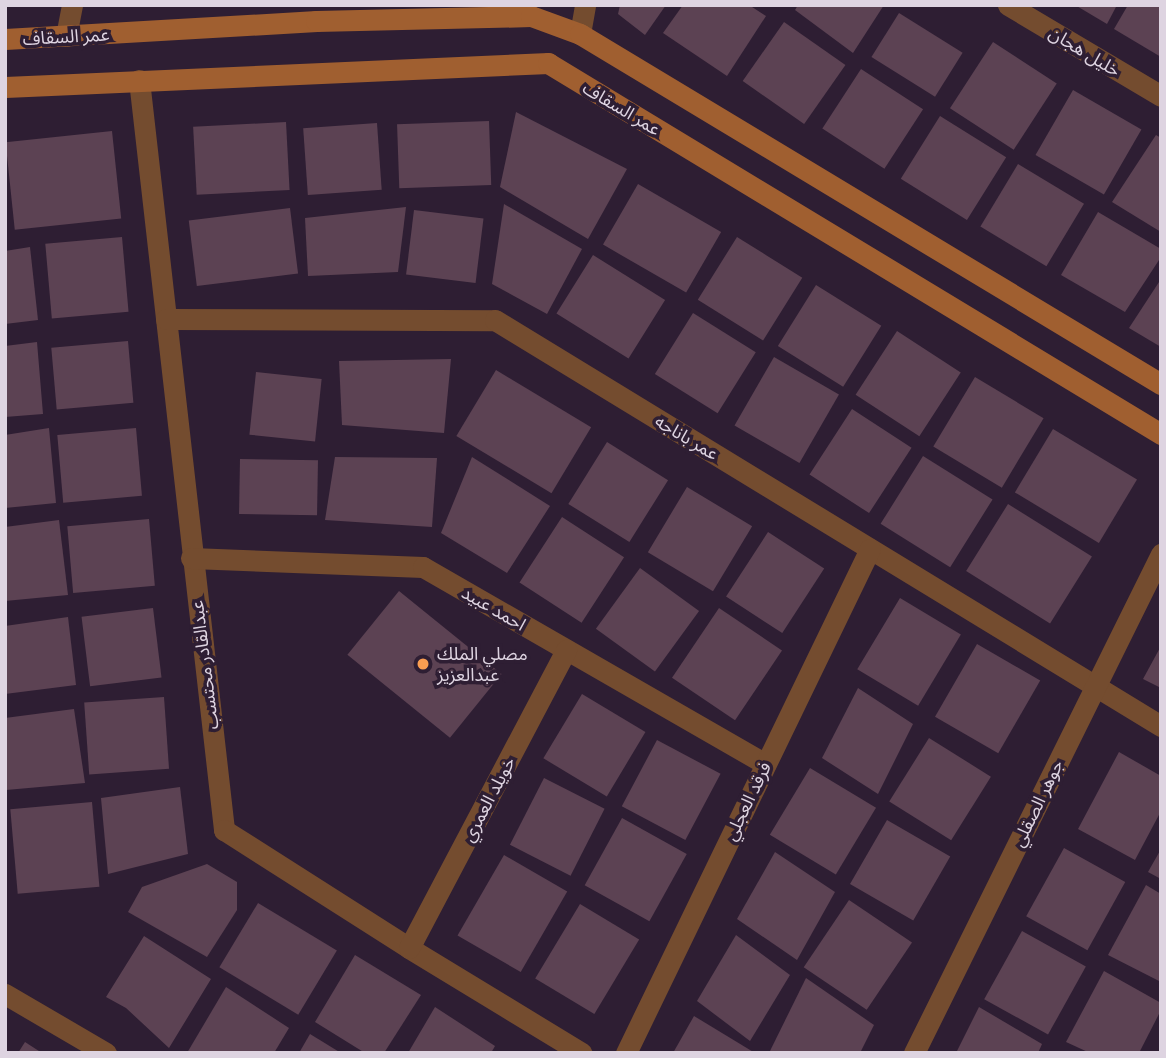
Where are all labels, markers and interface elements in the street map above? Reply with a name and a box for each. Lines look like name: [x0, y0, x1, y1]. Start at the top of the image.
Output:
street label: خليل هجان: [1045, 21, 1125, 81]
street label: عمر السقاف: [22, 23, 110, 49]
street label: عمر السقاف: [579, 76, 665, 140]
street label: عمر باناجه: [651, 410, 723, 464]
street label: احمد عبيد: [458, 581, 530, 635]
street label: عبدالقادر محتسب: [185, 599, 223, 731]
place label: مصلي الملك عبدالعزيز: [437, 643, 528, 686]
marker: مصلي الملك عبدالعزيز: [415, 656, 431, 672]
street label: خويلد العمري: [457, 753, 519, 845]
street label: جوهر الصقلي: [1007, 756, 1067, 850]
street label: فرقد العجلي: [719, 758, 775, 844]

